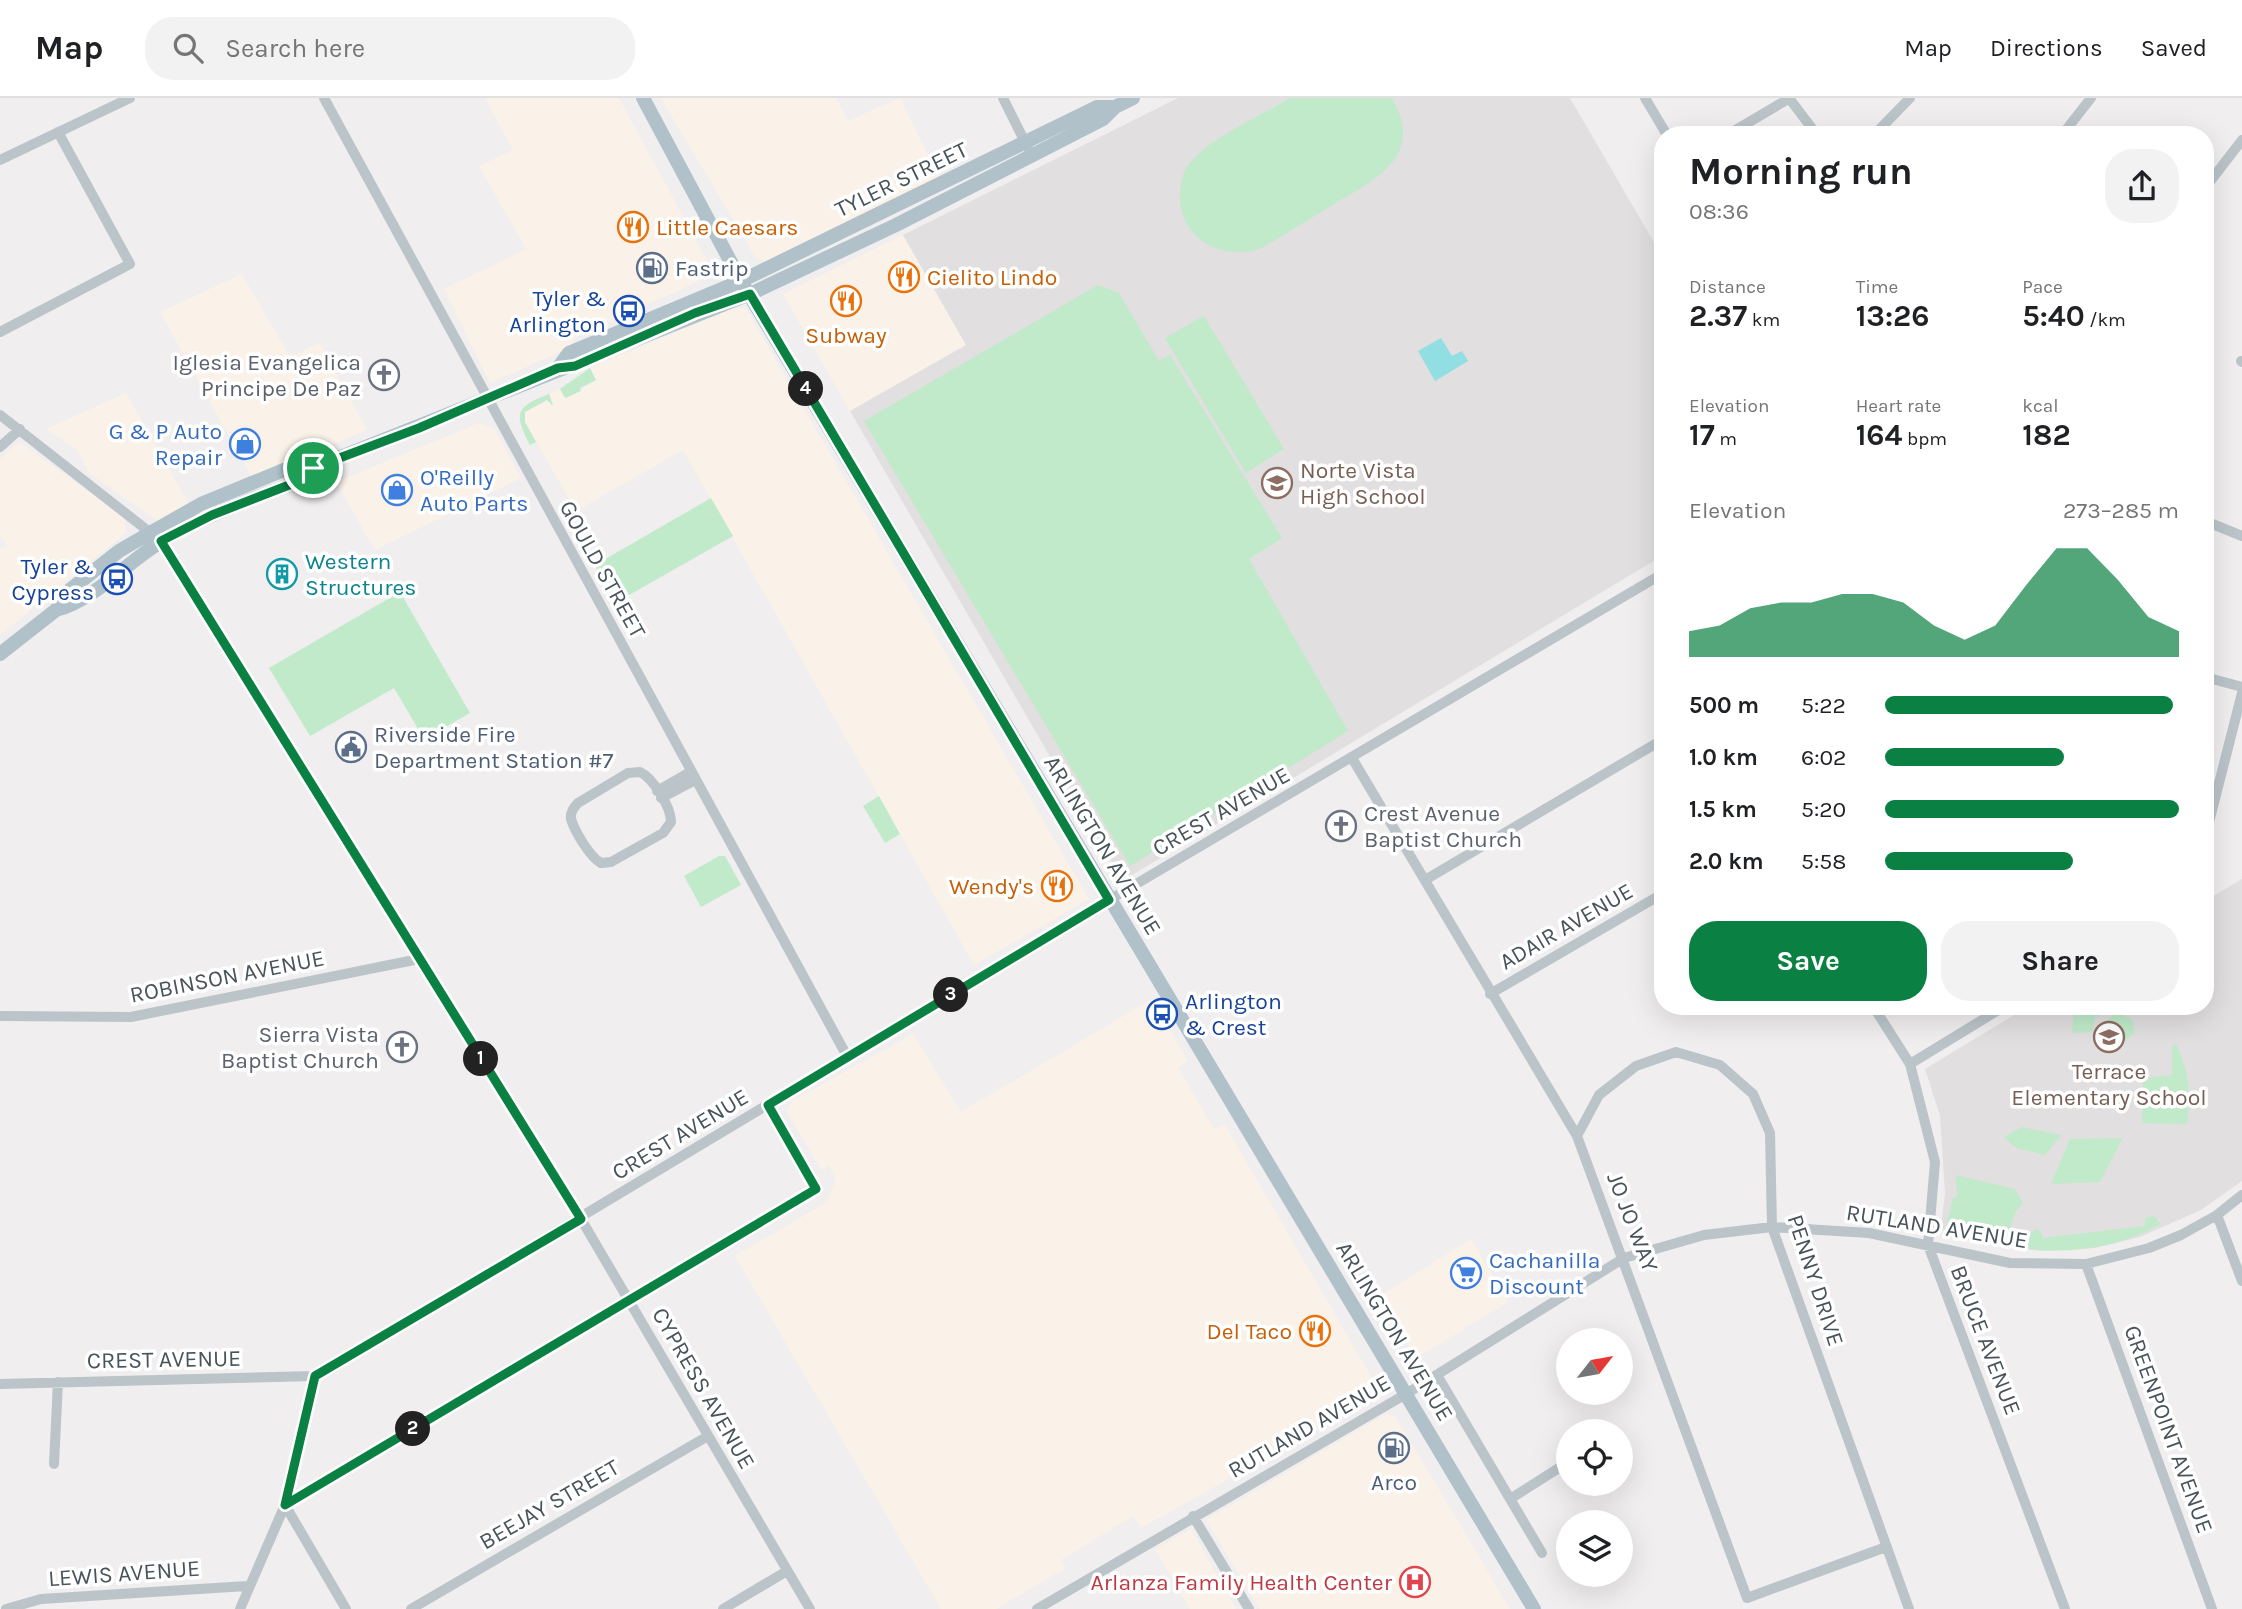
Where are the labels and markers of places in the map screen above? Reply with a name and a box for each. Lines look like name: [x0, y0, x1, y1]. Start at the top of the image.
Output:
restaurant icon: Little Caesars: [616, 210, 650, 244]
place label: Little Caesars: [656, 214, 798, 241]
fuel station icon: Fastrip: [635, 251, 669, 285]
place label: Fastrip: [675, 255, 749, 282]
restaurant icon: Cielito Lindo: [887, 260, 921, 294]
place label: Cielito Lindo: [927, 264, 1057, 291]
restaurant icon: Subway: [829, 284, 863, 318]
place label: Tyler & Arlington: [509, 285, 606, 338]
bus stop icon: Tyler & Arlington: [612, 294, 646, 328]
place label: Subway: [805, 322, 887, 349]
place label: Iglesia Evangelica Principe De Paz: [173, 349, 361, 402]
church icon: Iglesia Evangelica Principe De Paz: [367, 358, 401, 392]
pin: 4: [788, 372, 824, 406]
place label: G & P Auto Repair: [109, 418, 223, 471]
shop icon: G & P Auto Repair: [228, 427, 262, 461]
pin: [283, 438, 343, 498]
place label: Norte Vista High School: [1300, 457, 1426, 510]
place label: O'Reilly Auto Parts: [420, 464, 528, 517]
school or university icon: Norte Vista High School: [1260, 466, 1294, 500]
shop icon: O'Reilly Auto Parts: [380, 473, 414, 507]
place label: Western Structures: [305, 548, 416, 601]
place label: Tyler & Cypress: [11, 553, 94, 606]
building icon: Western Structures: [265, 557, 299, 591]
bus stop icon: Tyler & Cypress: [100, 562, 134, 596]
place label: Riverside Fire Department Station #7: [374, 721, 613, 774]
public building icon: Riverside Fire Department Station #7: [334, 730, 368, 764]
place label: Crest Avenue Baptist Church: [1364, 800, 1522, 853]
church icon: Crest Avenue Baptist Church: [1324, 809, 1358, 843]
restaurant icon: Wendy's: [1040, 869, 1074, 903]
place label: Wendy's: [949, 873, 1034, 900]
pin: 3: [934, 978, 968, 1012]
place label: Arlington & Crest: [1185, 988, 1282, 1041]
bus stop icon: Arlington & Crest: [1145, 997, 1179, 1031]
school or university icon: Terrace Elementary School: [2092, 1020, 2126, 1054]
place label: Sierra Vista Baptist Church: [221, 1021, 379, 1074]
church icon: Sierra Vista Baptist Church: [385, 1030, 419, 1064]
pin: 1: [463, 1042, 498, 1076]
place label: Terrace Elementary School: [2011, 1058, 2207, 1111]
place label: Cachanilla Discount: [1489, 1247, 1600, 1300]
supermarket icon: Cachanilla Discount: [1449, 1256, 1483, 1290]
restaurant icon: Del Taco: [1298, 1314, 1332, 1348]
place label: Del Taco: [1206, 1318, 1292, 1345]
pin: 2: [396, 1412, 430, 1446]
fuel station icon: Arco: [1377, 1431, 1411, 1465]
place label: Arco: [1371, 1469, 1417, 1496]
hospital icon: Arlanza Family Health Center: [1398, 1565, 1432, 1599]
place label: Arlanza Family Health Center: [1090, 1569, 1393, 1596]

